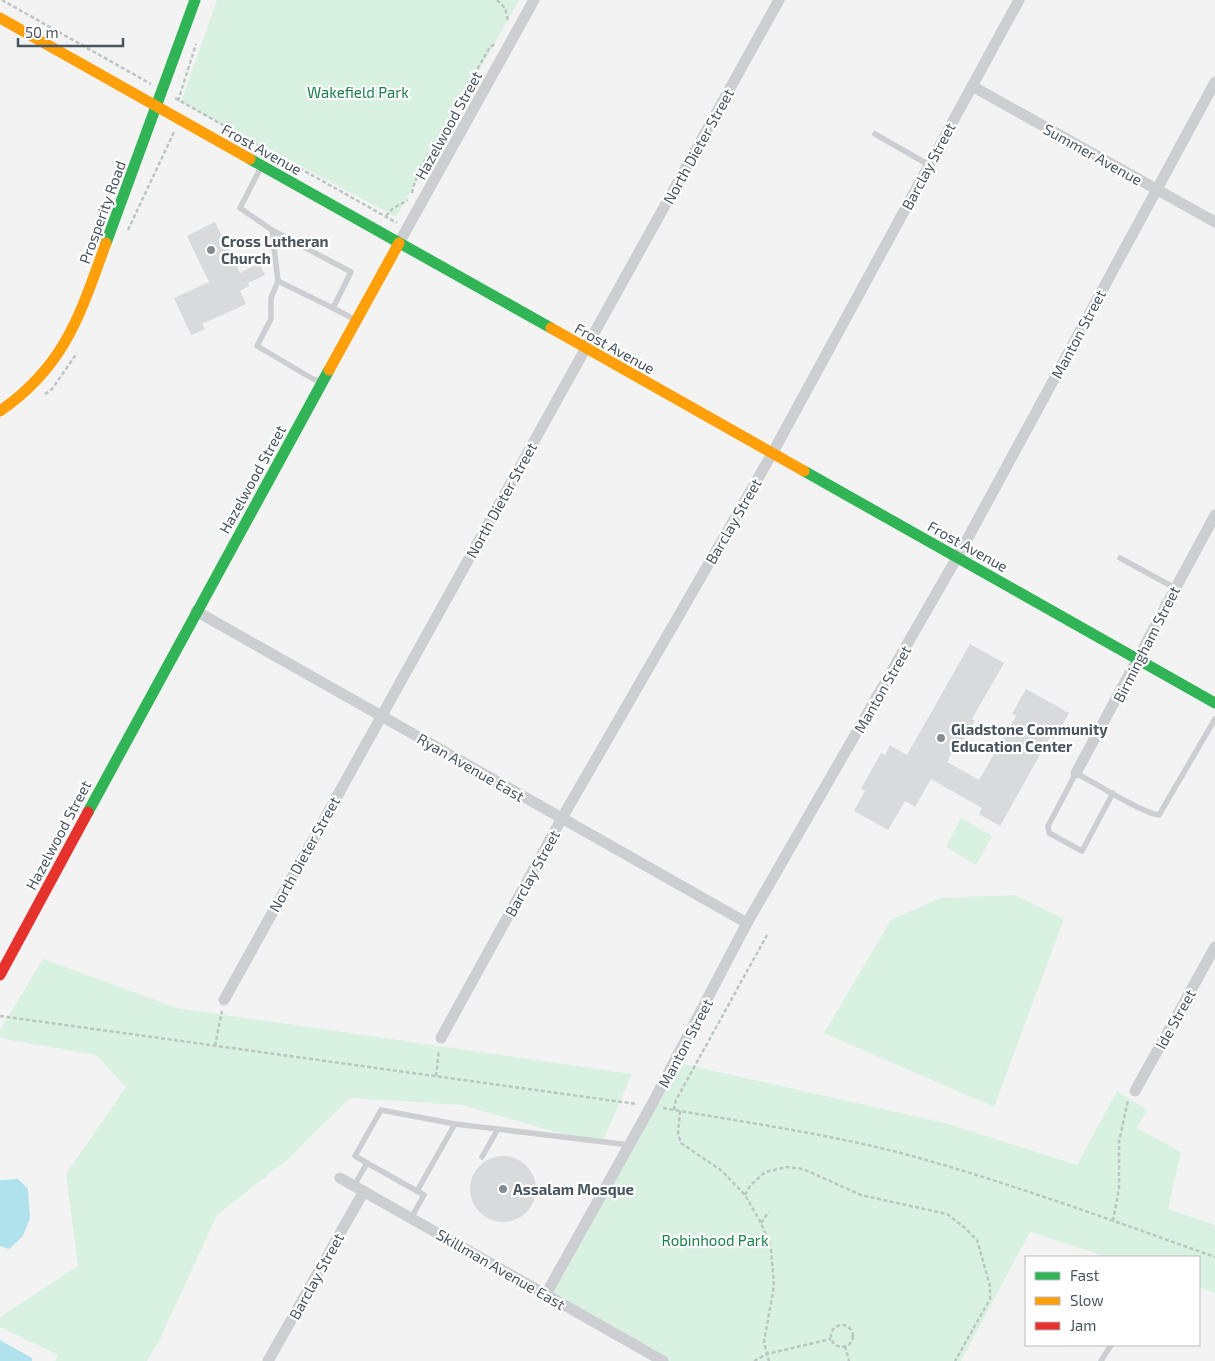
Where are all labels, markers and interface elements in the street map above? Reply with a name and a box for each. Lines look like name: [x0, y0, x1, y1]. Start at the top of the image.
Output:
scale bar: [18, 15, 122, 47]
text: 50 m: [25, 23, 59, 41]
street label: Hazelwood Street: [411, 67, 485, 182]
park label: Wakefield Park: [307, 83, 409, 101]
street label: North Dieter Street: [659, 85, 737, 207]
street label: Barclay Street: [898, 119, 959, 213]
street label: Summer Avenue: [1040, 119, 1146, 189]
street label: Frost Avenue: [219, 120, 305, 178]
street label: Prosperity Road: [75, 158, 129, 266]
place label: Cross Lutheran Church: [221, 232, 329, 267]
marker: Cross Lutheran Church: [205, 244, 217, 256]
street label: Manton Street: [1047, 286, 1109, 382]
street label: Frost Avenue: [572, 319, 658, 377]
street label: Hazelwood Street: [215, 421, 289, 536]
street label: North Dieter Street: [462, 439, 540, 561]
street label: Barclay Street: [701, 475, 765, 567]
street label: Frost Avenue: [925, 517, 1011, 575]
street label: Birmingham Street: [1109, 583, 1183, 705]
street label: Manton Street: [850, 642, 914, 736]
place label: Gladstone Community Education Center: [951, 720, 1108, 755]
street label: Ryan Avenue East: [414, 729, 528, 805]
marker: Gladstone Community Education Center: [935, 732, 947, 744]
street label: Hazelwood Street: [22, 777, 95, 893]
street label: North Dieter Street: [265, 793, 343, 915]
street label: Barclay Street: [501, 826, 563, 919]
street label: Ide Street: [1151, 986, 1199, 1052]
street label: Manton Street: [654, 995, 716, 1091]
place label: Assalam Mosque: [513, 1180, 634, 1198]
marker: Assalam Mosque: [497, 1183, 509, 1195]
street label: Skillman Avenue East: [434, 1225, 569, 1313]
street label: Barclay Street: [285, 1229, 347, 1322]
park label: Robinhood Park: [661, 1231, 769, 1249]
legend: [1025, 1256, 1200, 1346]
text: Fast: [1070, 1266, 1100, 1284]
text: Slow: [1070, 1291, 1104, 1309]
text: Jam: [1070, 1316, 1096, 1334]

